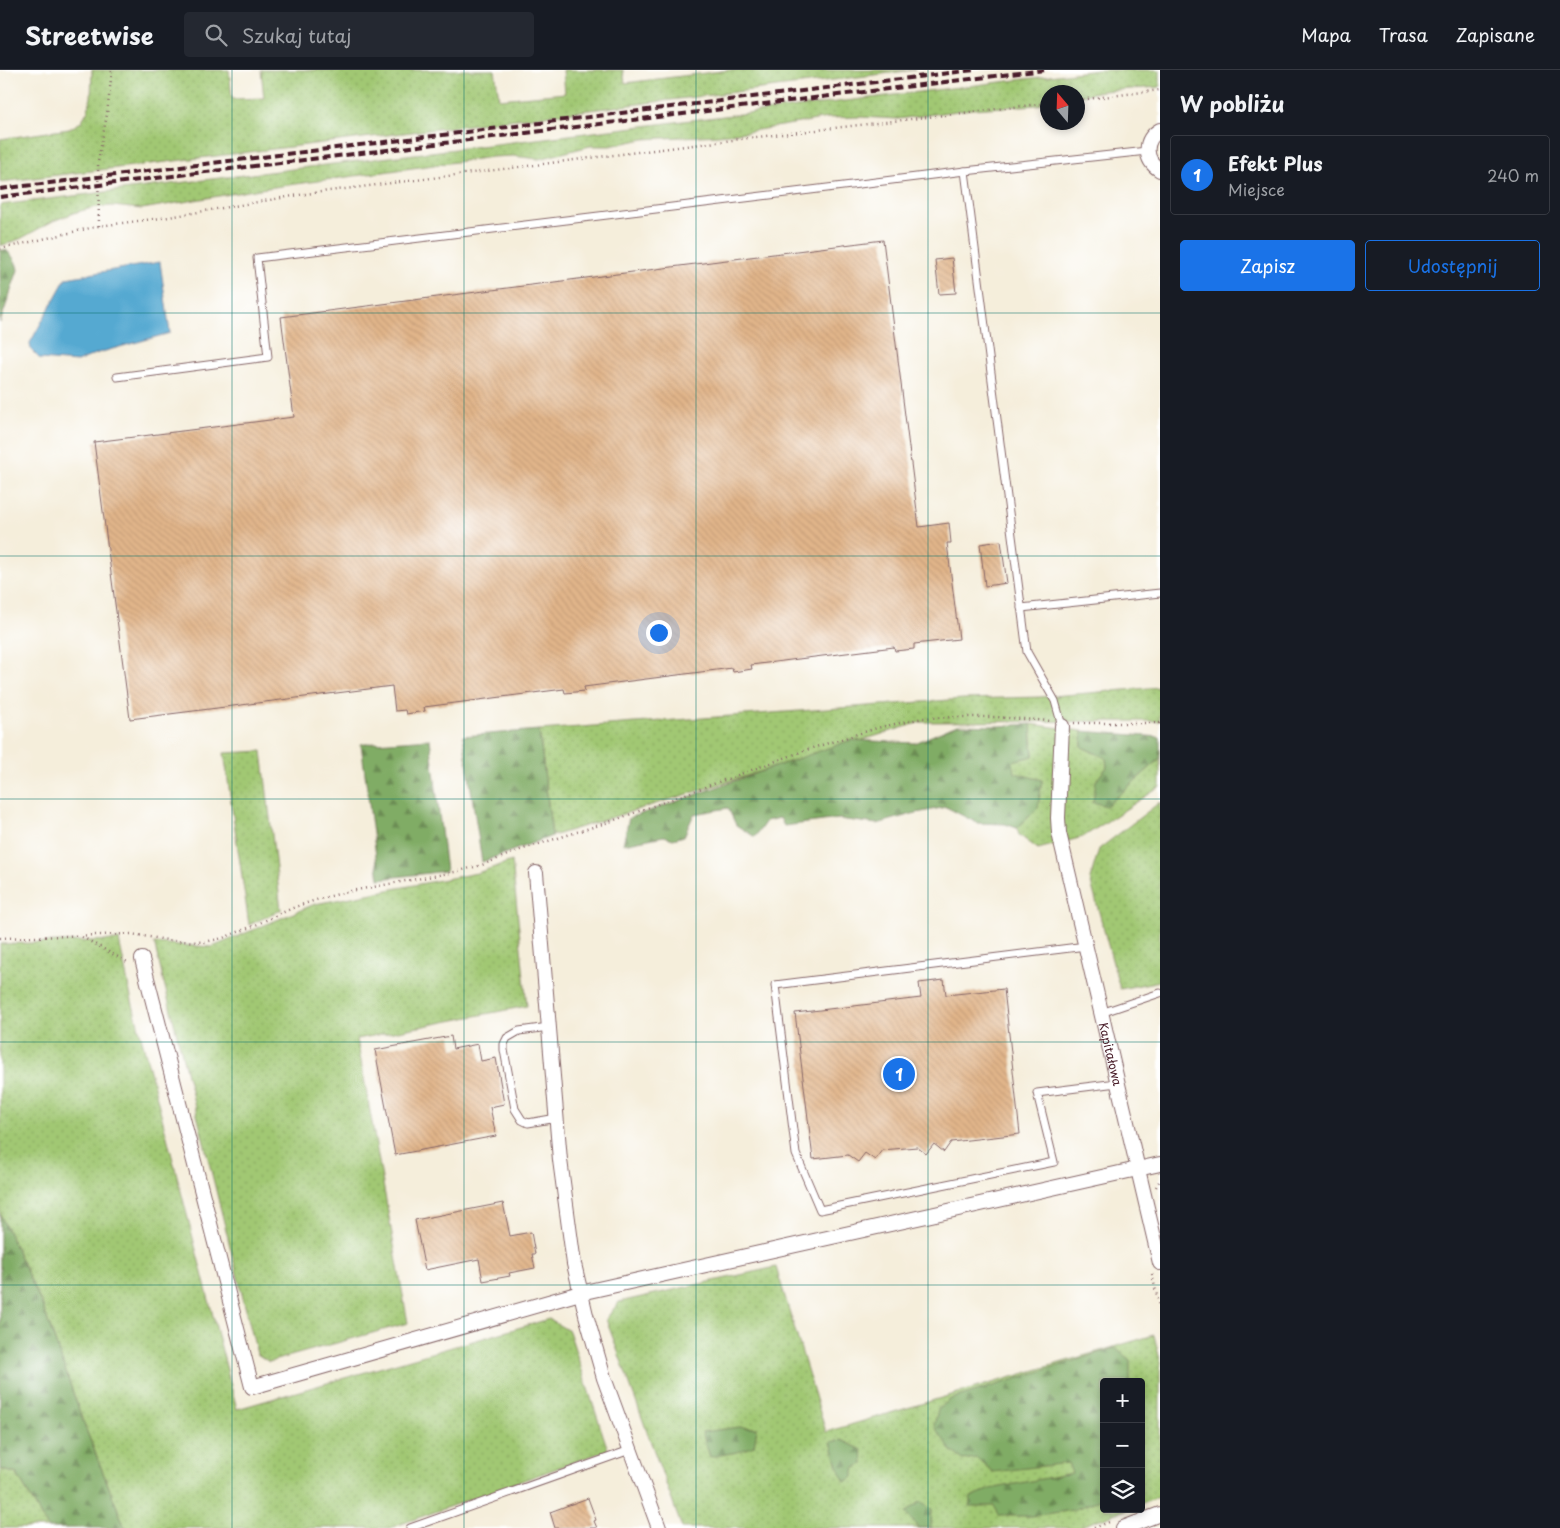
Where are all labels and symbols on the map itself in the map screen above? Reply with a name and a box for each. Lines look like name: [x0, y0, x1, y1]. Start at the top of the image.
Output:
north arrow: [1040, 85, 1085, 130]
your location: [646, 620, 672, 646]
street label: Kapitałowa: [1095, 1020, 1127, 1088]
pin: 1: [883, 1055, 915, 1093]

